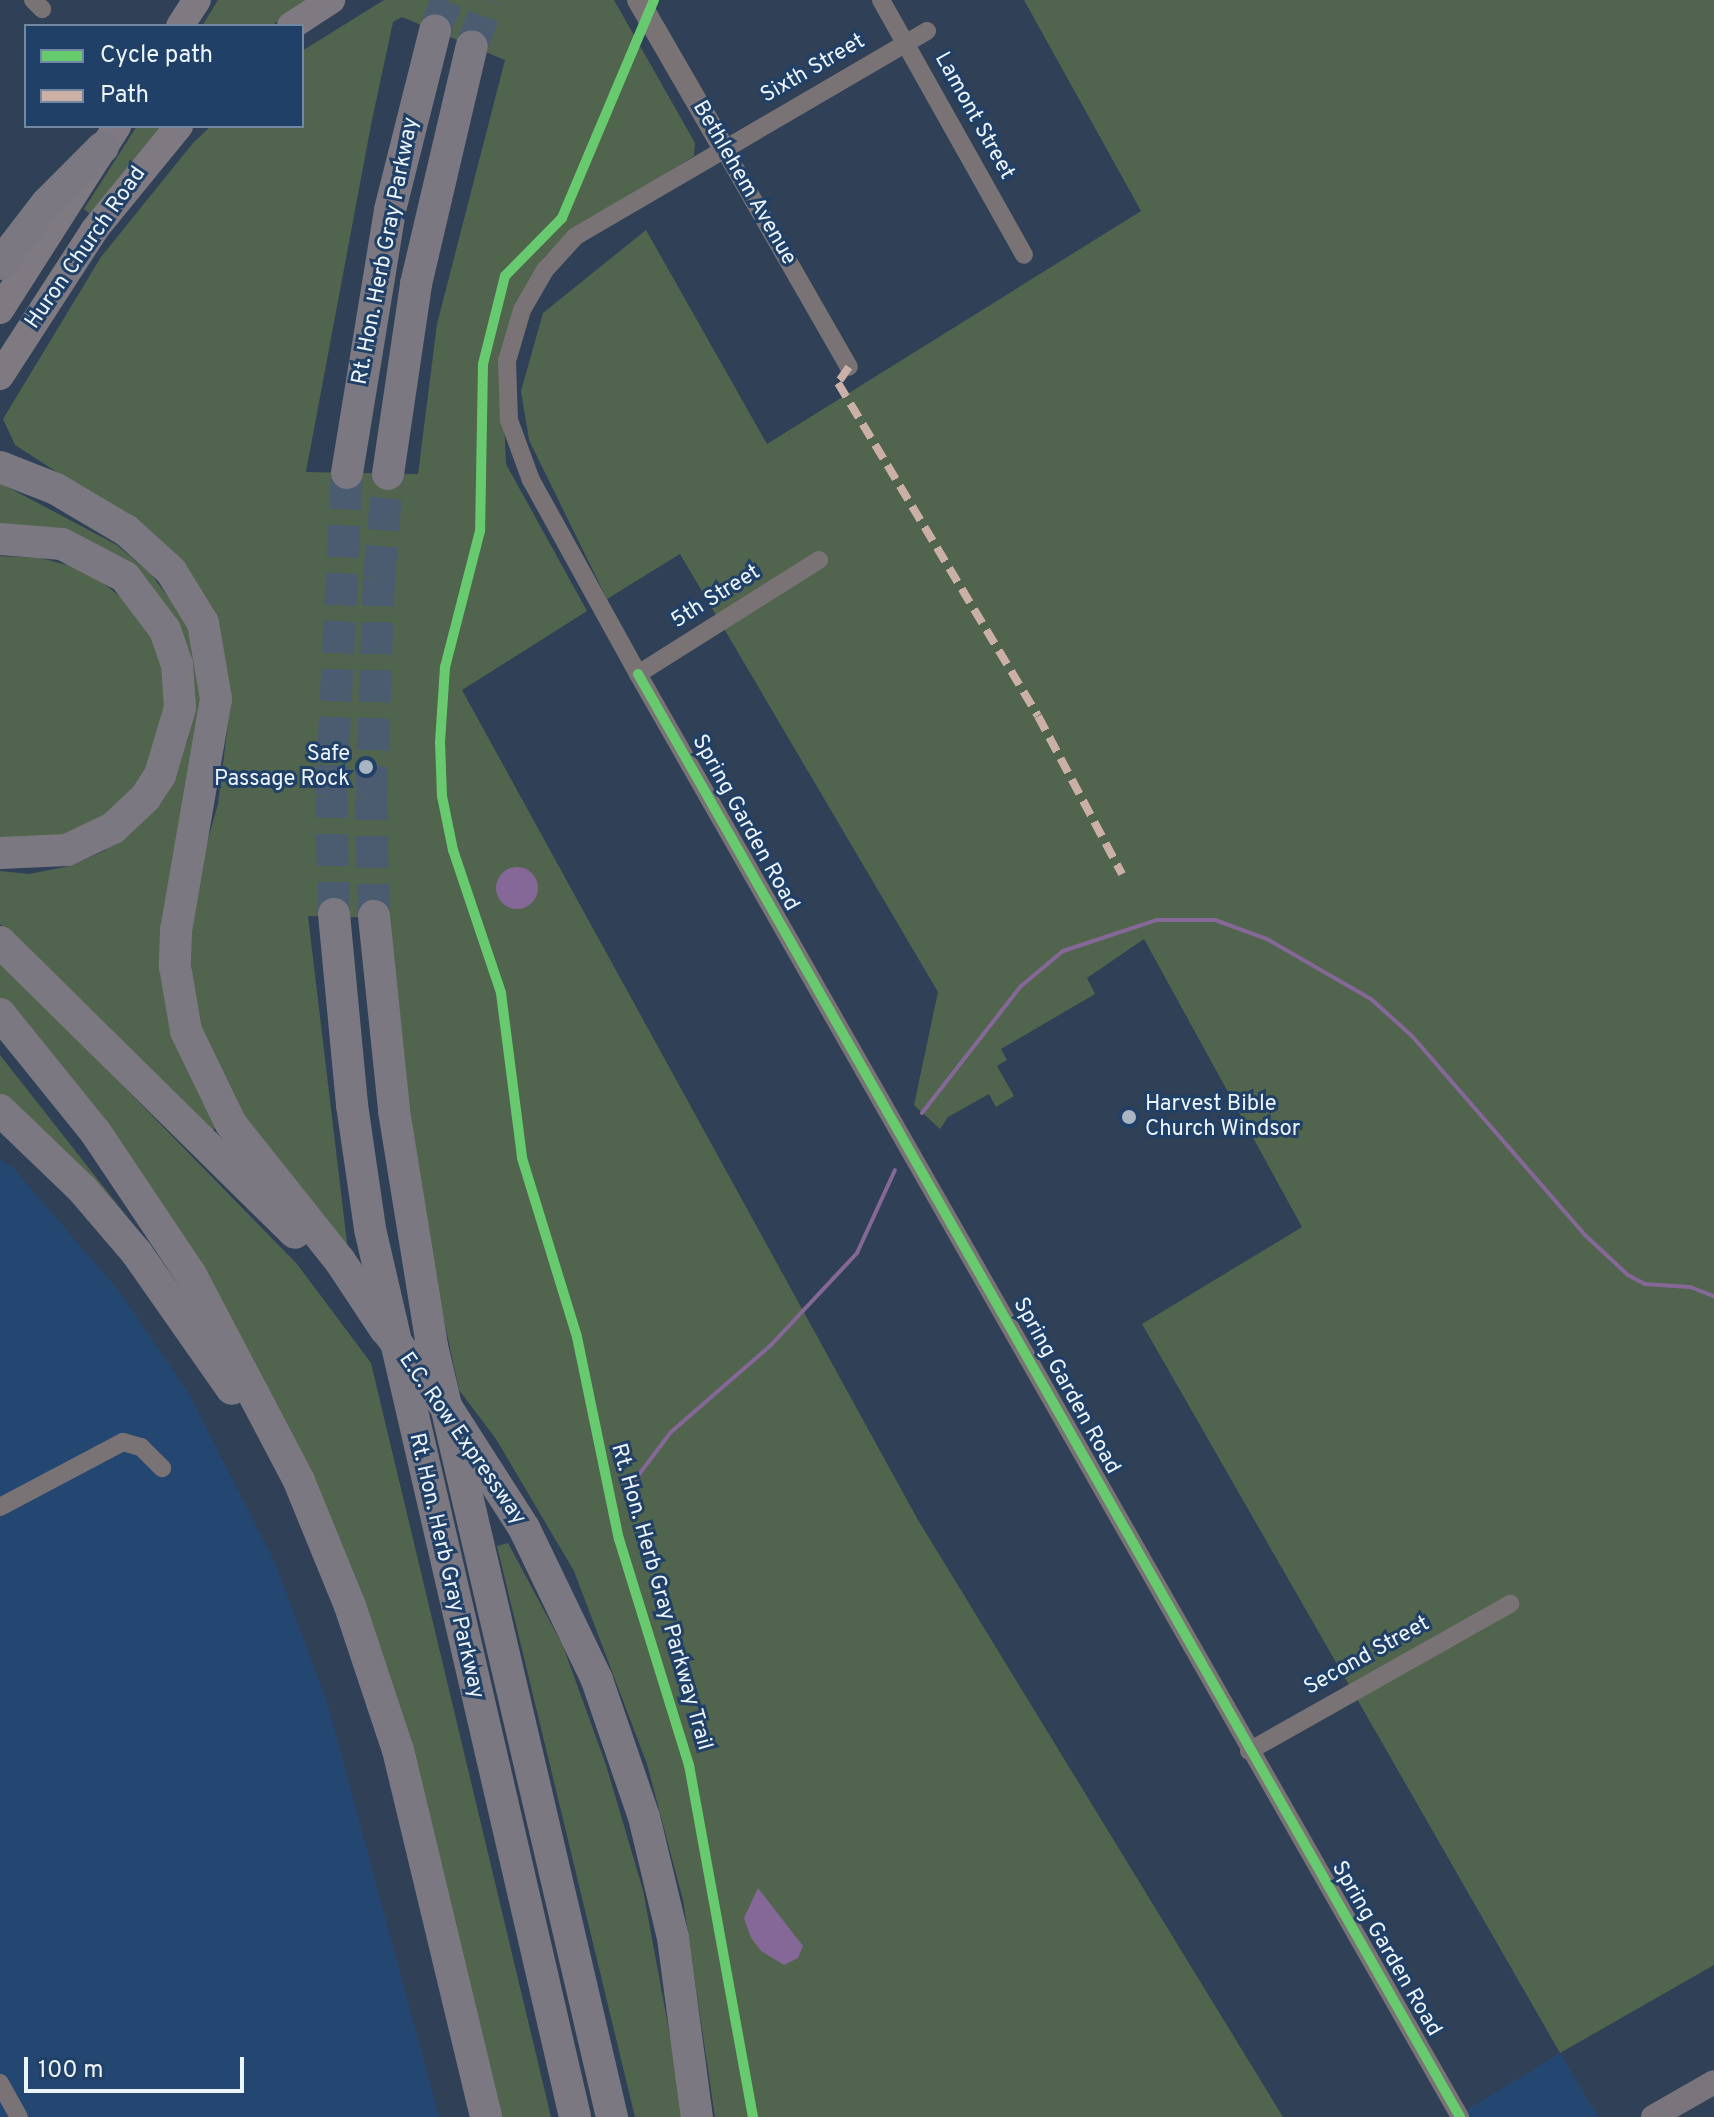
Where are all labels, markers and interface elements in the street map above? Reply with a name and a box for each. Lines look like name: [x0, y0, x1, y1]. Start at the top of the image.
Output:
legend: [24, 24, 304, 128]
street label: Sixth Street: [756, 29, 870, 109]
text: Cycle path: [100, 41, 213, 71]
street label: Lamont Street: [928, 48, 1020, 184]
text: Path: [100, 81, 149, 111]
street label: Bethlehem Avenue: [686, 96, 802, 270]
street label: Rt. Hon. Herb Gray Parkway: [347, 115, 425, 387]
street label: Huron Church Road: [20, 162, 152, 334]
street label: 5th Street: [667, 559, 765, 635]
street label: Spring Garden Road: [686, 730, 804, 916]
place label: Safe Passage Rock: [214, 741, 350, 792]
marker: Safe Passage Rock: [357, 758, 375, 776]
place label: Harvest Bible Church Windsor: [1145, 1091, 1301, 1142]
marker: Harvest Bible Church Windsor: [1120, 1108, 1138, 1126]
street label: Spring Garden Road: [1007, 1293, 1125, 1479]
street label: E.C. Row Expressway: [393, 1348, 531, 1530]
street label: Rt. Hon. Herb Gray Parkway: [403, 1431, 489, 1701]
street label: Rt. Hon. Herb Gray Parkway Trail: [604, 1440, 718, 1754]
street label: Second Street: [1300, 1611, 1434, 1701]
street label: Spring Garden Road: [1325, 1857, 1447, 2041]
scale bar: [28, 2041, 248, 2091]
text: 100 m: [38, 2056, 104, 2086]

